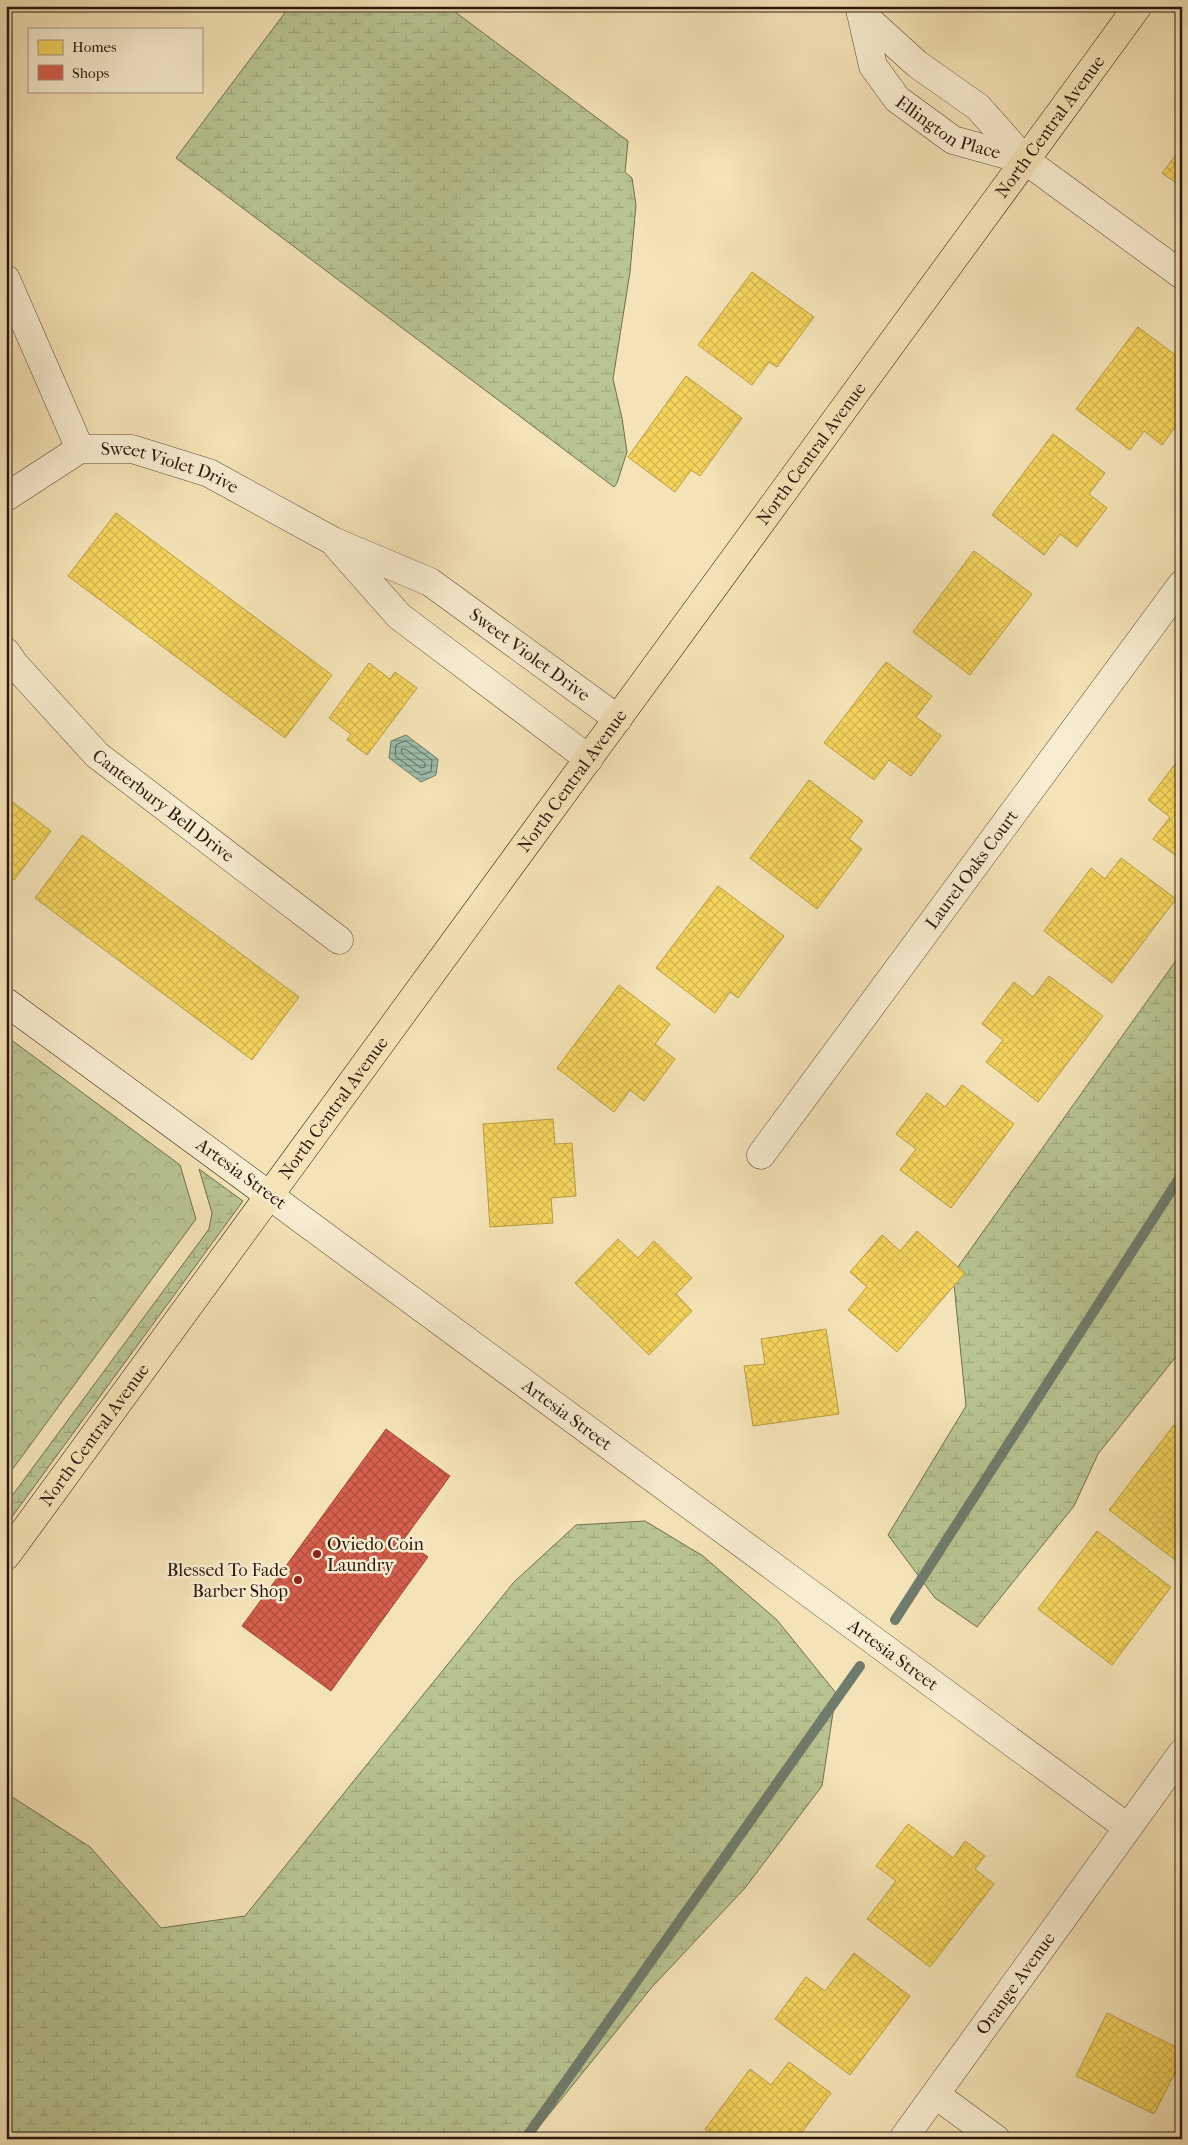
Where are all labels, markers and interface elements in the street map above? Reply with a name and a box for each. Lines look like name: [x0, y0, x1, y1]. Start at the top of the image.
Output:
legend: [28, 28, 202, 92]
text: Homes: [72, 38, 117, 56]
street label: North Central Avenue: [991, 51, 1109, 202]
text: Shops: [72, 64, 110, 82]
street label: Ellington Place: [892, 91, 1003, 163]
street label: North Central Avenue: [752, 378, 870, 529]
street label: Sweet Violet Drive: [101, 439, 242, 498]
street label: Sweet Violet Drive: [465, 604, 594, 706]
street label: North Central Avenue: [513, 705, 631, 856]
street label: Canterbury Bell Drive: [88, 745, 238, 867]
street label: Laurel Oaks Court: [921, 805, 1023, 933]
street label: North Central Avenue: [274, 1032, 392, 1183]
street label: Artesia Street: [191, 1134, 291, 1214]
street label: North Central Avenue: [35, 1359, 153, 1510]
street label: Artesia Street: [517, 1374, 617, 1455]
place label: Oviedo Coin Laundry: [327, 1534, 425, 1576]
marker: Oviedo Coin Laundry: [311, 1548, 323, 1560]
place label: Blessed To Fade Barber Shop: [167, 1560, 288, 1602]
marker: Blessed To Fade Barber Shop: [292, 1574, 304, 1586]
street label: Artesia Street: [843, 1614, 943, 1695]
street label: Orange Avenue: [971, 1928, 1060, 2039]

